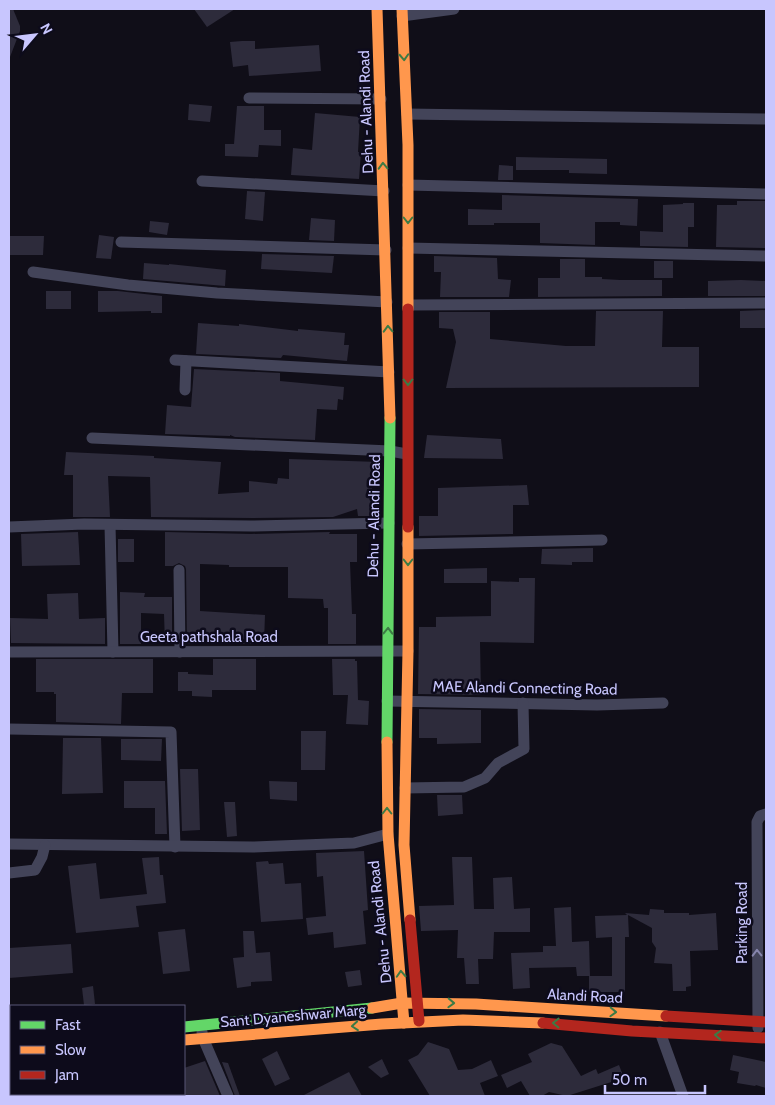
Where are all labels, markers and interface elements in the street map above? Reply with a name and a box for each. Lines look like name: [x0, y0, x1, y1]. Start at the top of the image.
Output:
north arrow: [10, 10, 60, 60]
text: N: [36, 20, 57, 37]
street label: Dehu - Alandi Road: [355, 50, 377, 174]
one-way arrow: [399, 54, 410, 62]
one-way arrow: [378, 162, 388, 170]
one-way arrow: [403, 216, 413, 224]
one-way arrow: [383, 324, 393, 332]
one-way arrow: [403, 379, 413, 387]
street label: Dehu - Alandi Road: [364, 454, 384, 578]
one-way arrow: [403, 559, 413, 567]
one-way arrow: [382, 627, 393, 635]
street label: Geeta pathshala Road: [140, 628, 278, 646]
street label: MAE Alandi Connecting Road: [432, 677, 618, 699]
one-way arrow: [382, 807, 392, 814]
street label: Dehu - Alandi Road: [365, 860, 395, 984]
street label: Parking Road: [733, 882, 751, 964]
one-way arrow: [752, 949, 762, 956]
one-way arrow: [395, 970, 406, 978]
street label: Alandi Road: [547, 985, 623, 1007]
one-way arrow: [448, 998, 455, 1008]
street label: Sant Dyaneshwar Marg: [219, 1001, 367, 1031]
legend: [10, 1005, 185, 1095]
one-way arrow: [610, 1007, 618, 1018]
text: Fast: [55, 1016, 80, 1034]
one-way arrow: [551, 1018, 559, 1029]
one-way arrow: [351, 1020, 359, 1031]
one-way arrow: [713, 1030, 721, 1040]
text: Slow: [55, 1041, 86, 1059]
scale bar: [605, 1062, 705, 1094]
text: Jam: [54, 1066, 79, 1084]
text: 50 m: [612, 1071, 647, 1089]

